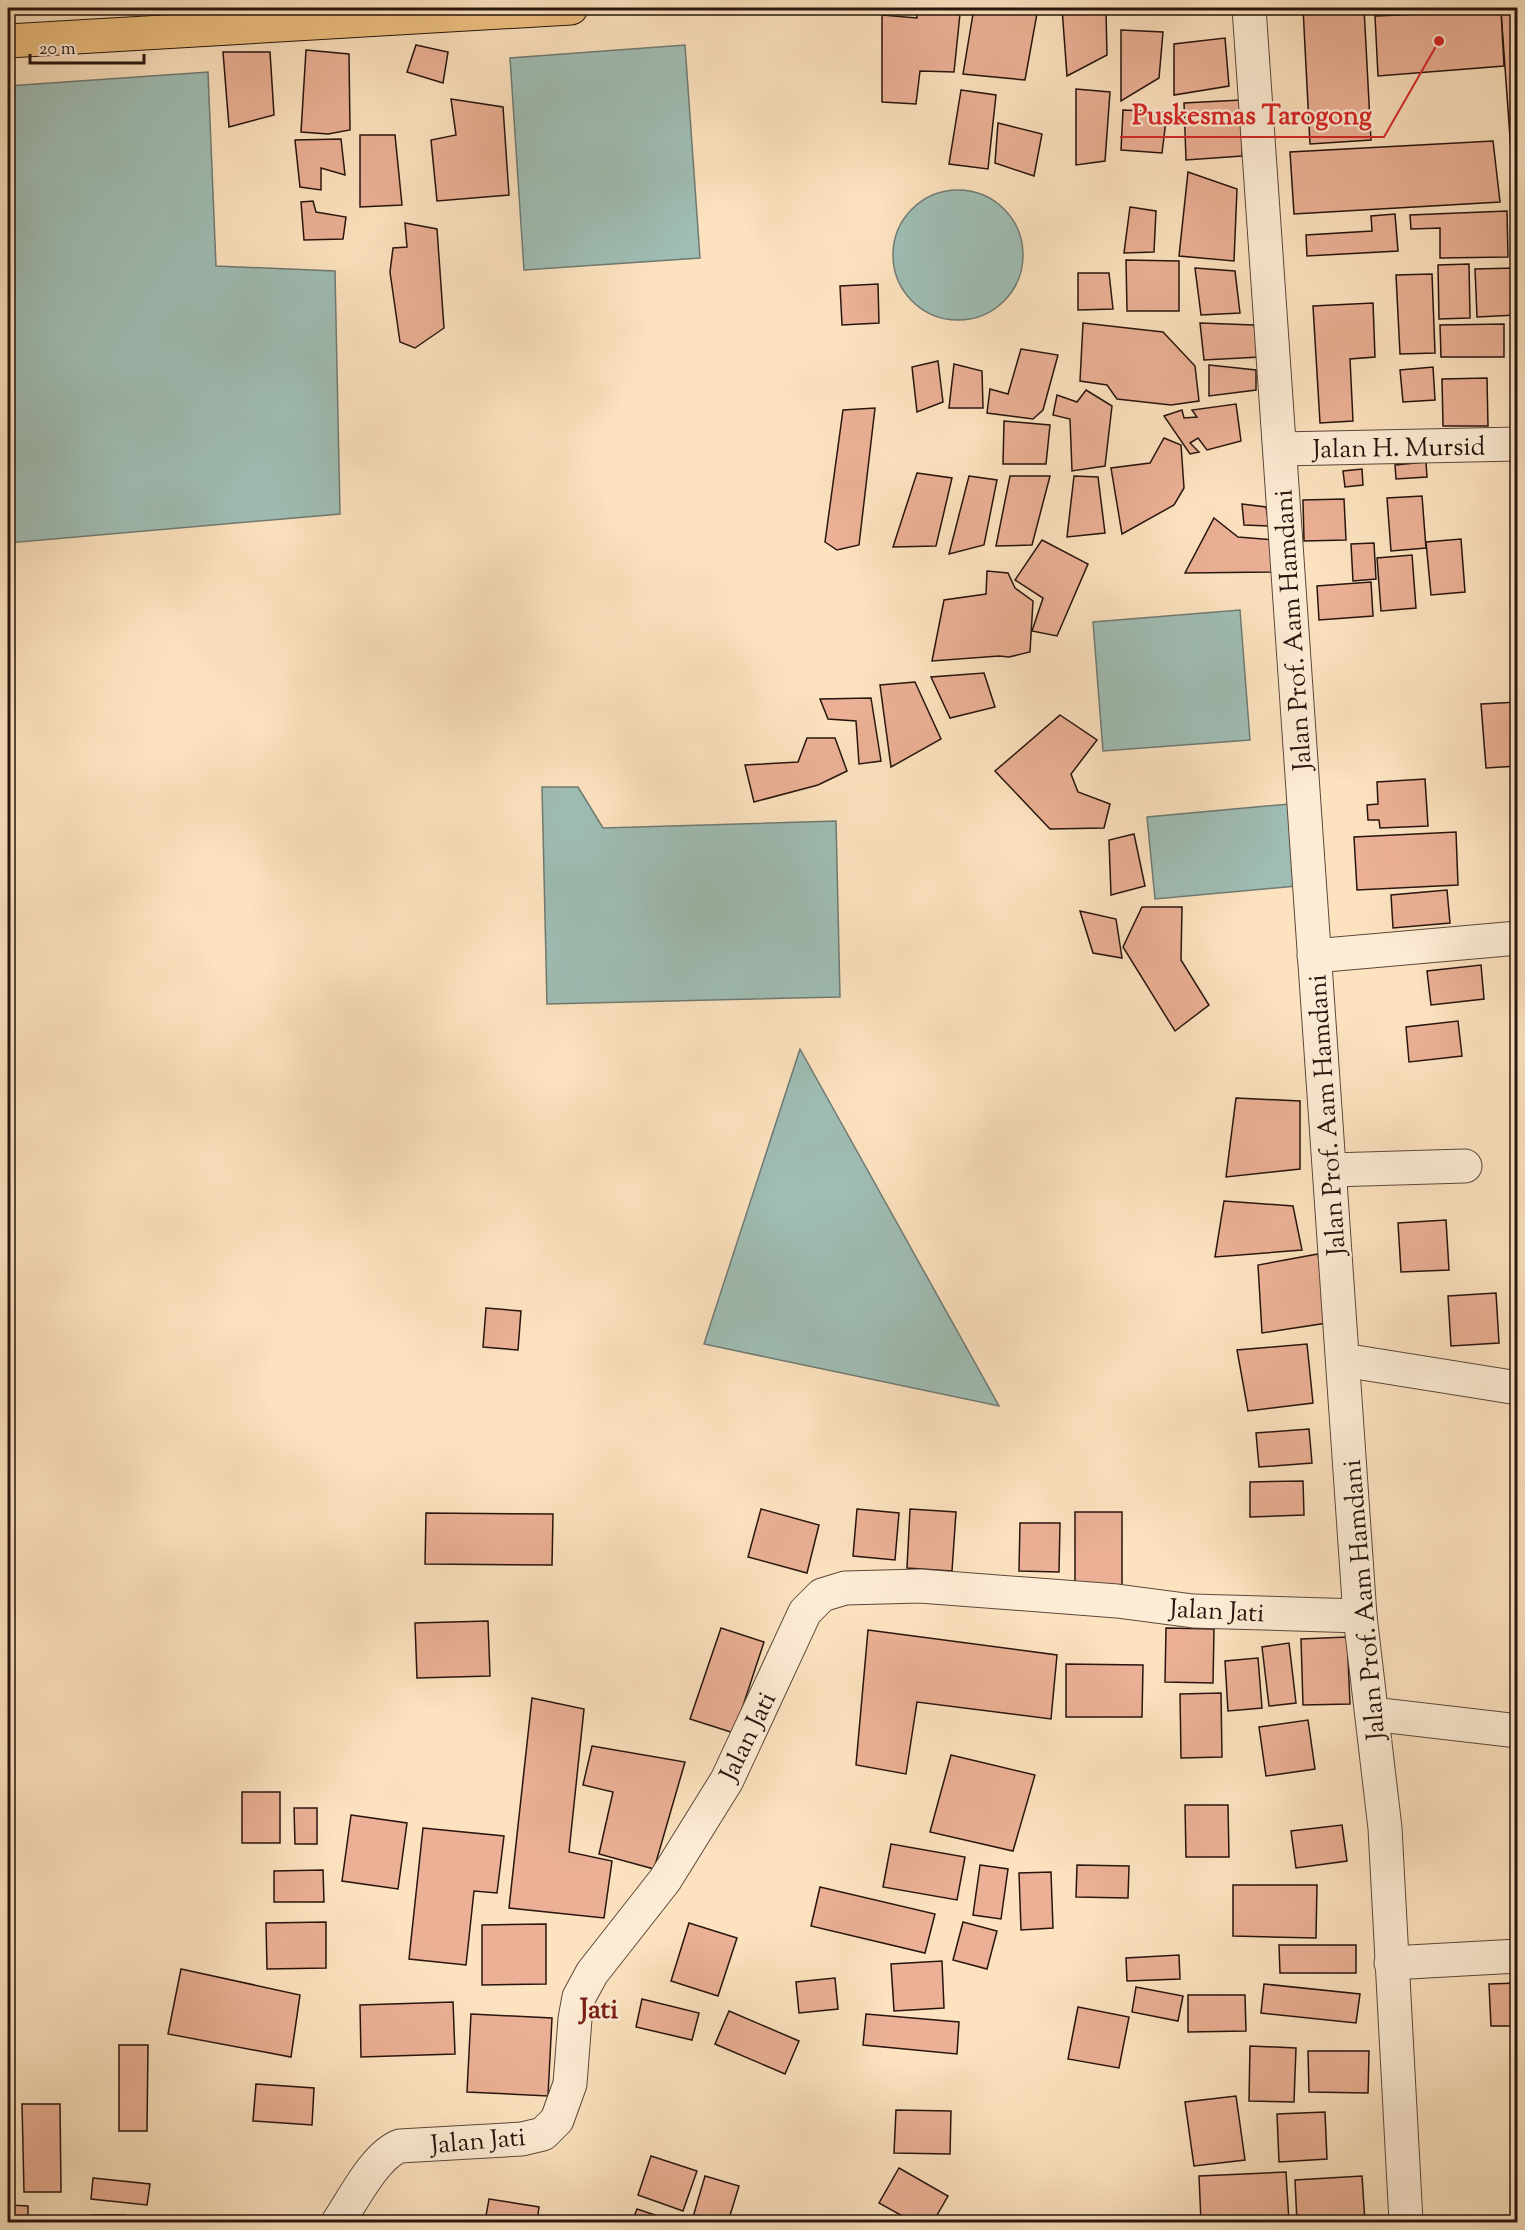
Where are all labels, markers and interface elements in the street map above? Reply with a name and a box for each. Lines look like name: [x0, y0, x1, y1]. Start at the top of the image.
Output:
scale bar: [30, 27, 144, 65]
text: 20 m: [39, 37, 76, 63]
callout: Puskesmas Tarogong: [1120, 92, 1384, 137]
text: Puskesmas Tarogong: [1132, 98, 1372, 137]
street label: Jalan H. Mursid: [1310, 429, 1486, 470]
street label: Jalan Prof. Aam Hamdani: [1266, 488, 1323, 774]
street label: Jalan Prof. Aam Hamdani: [1300, 973, 1357, 1259]
street label: Jalan Prof. Aam Hamdani: [1335, 1458, 1396, 1744]
street label: Jalan Jati: [1166, 1591, 1265, 1633]
street label: Jalan Jati: [711, 1686, 787, 1790]
district label: Jati: [578, 1991, 618, 2031]
street label: Jalan Jati: [427, 2120, 527, 2165]

